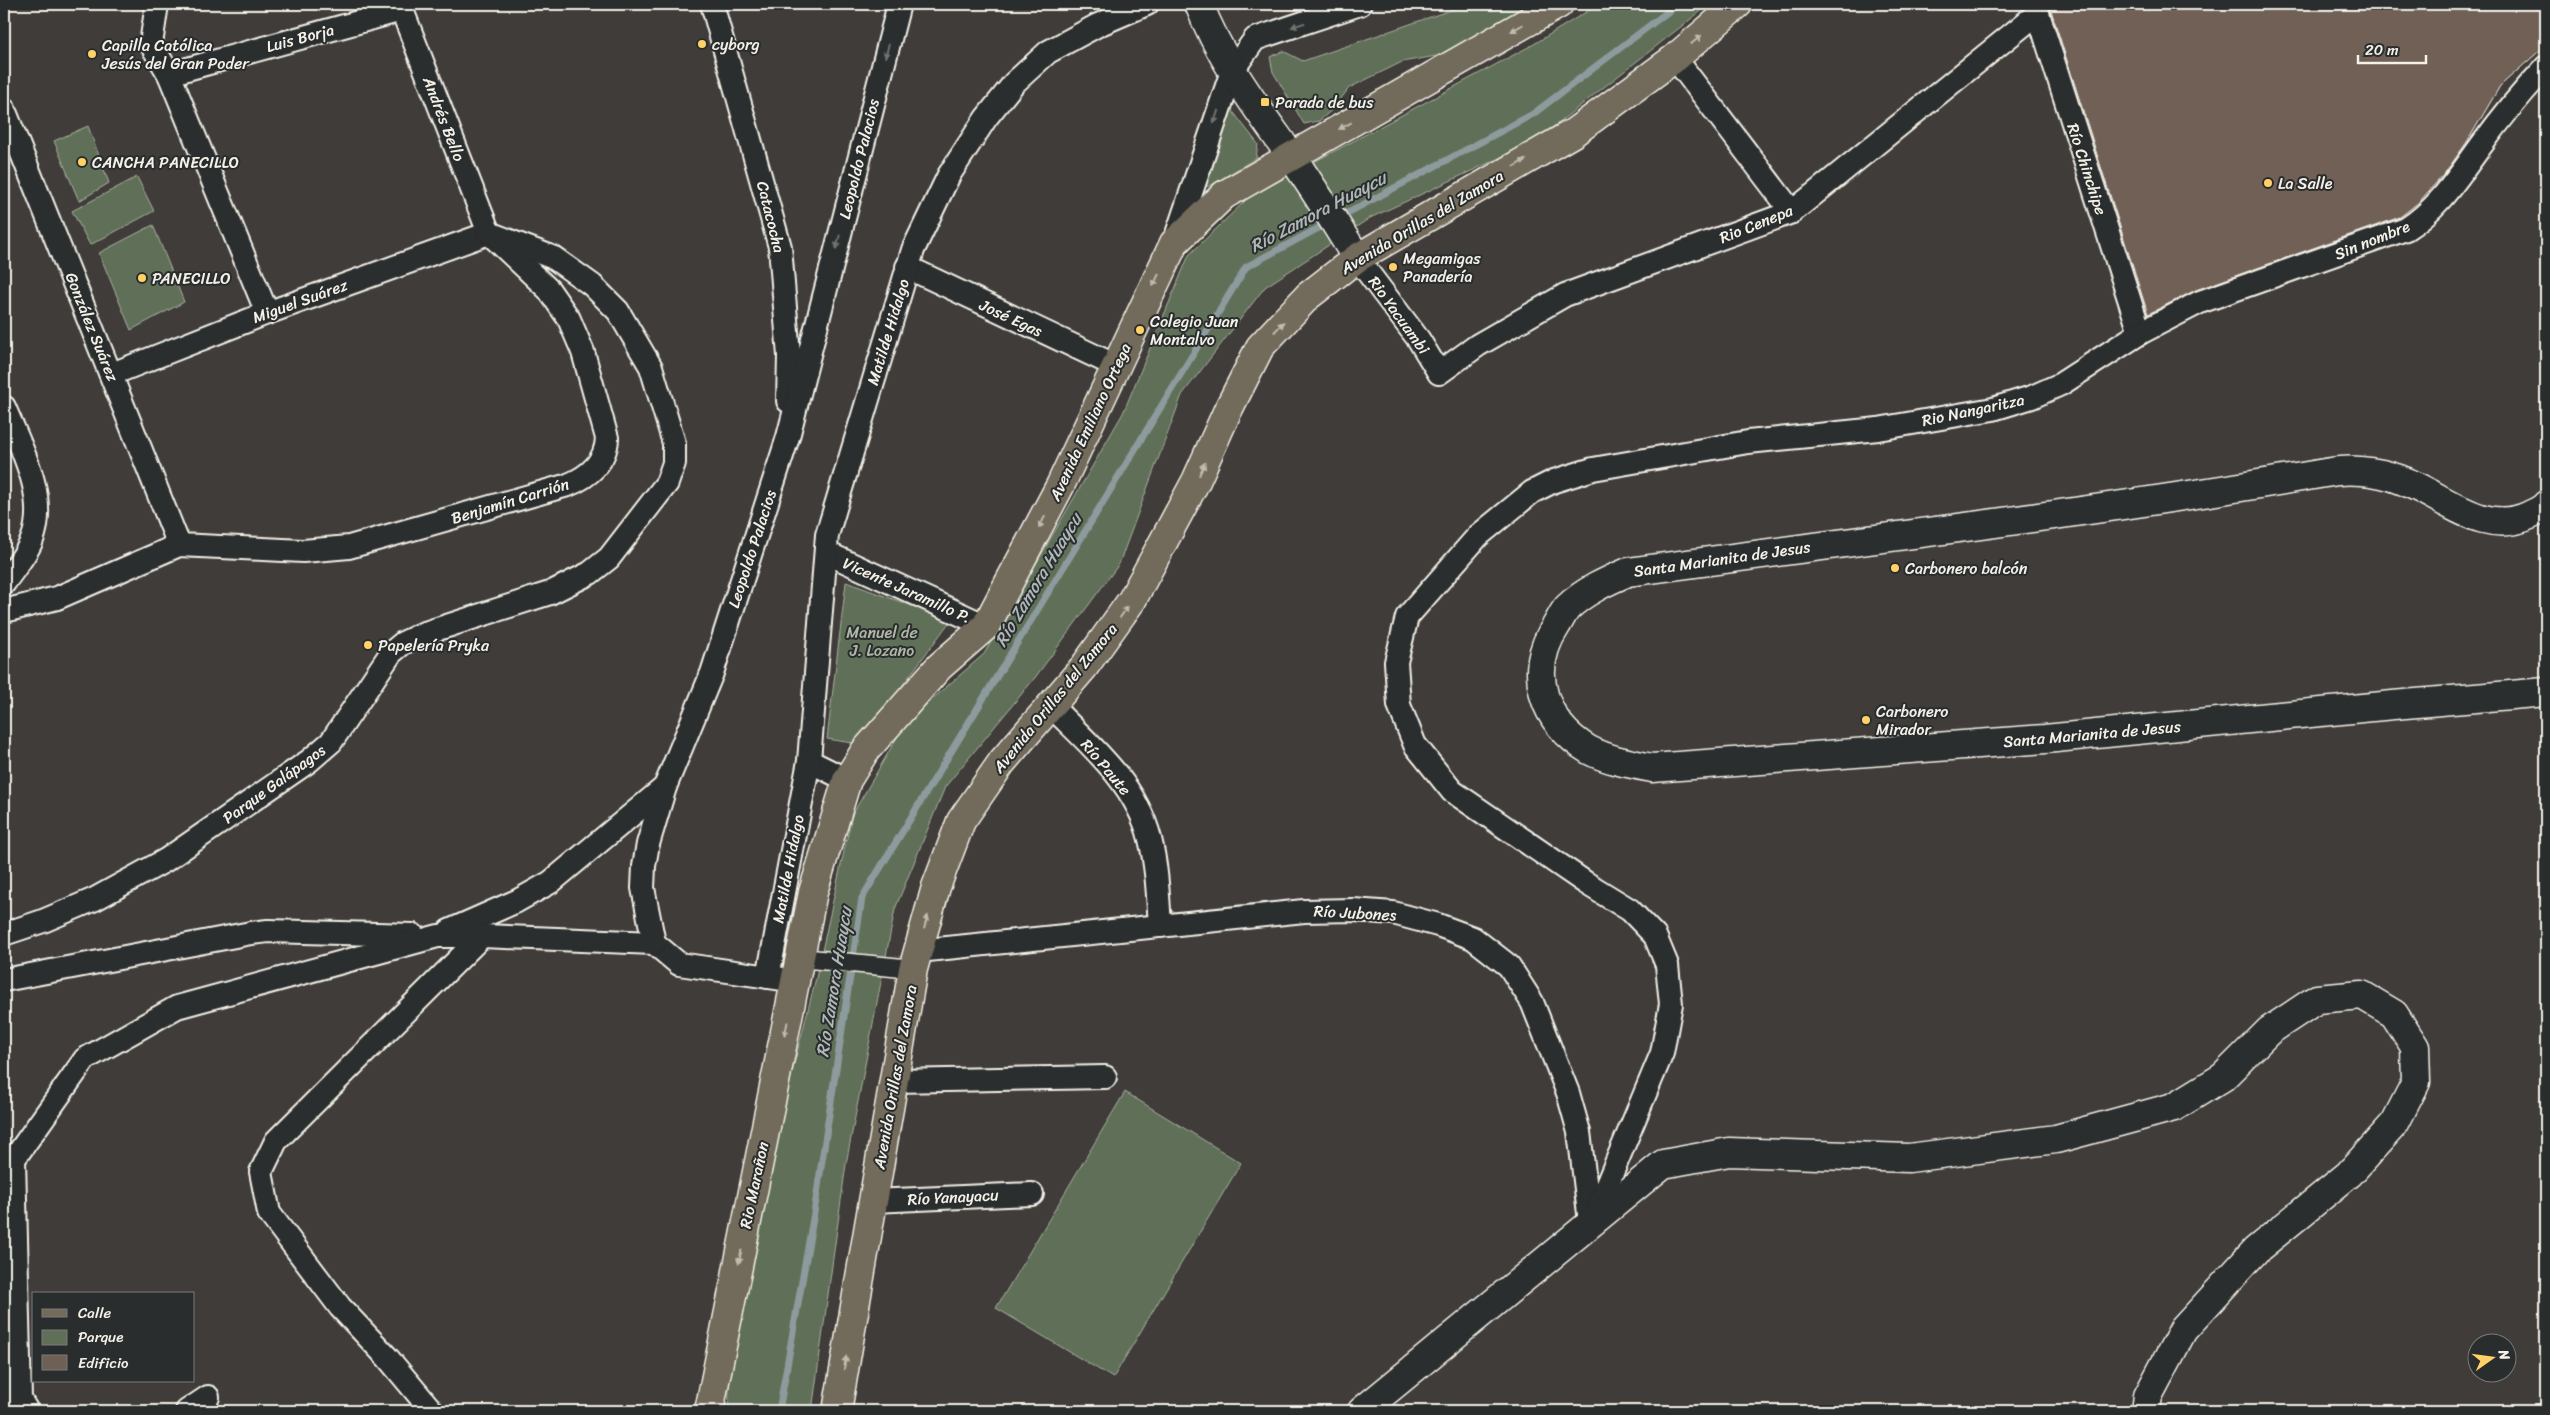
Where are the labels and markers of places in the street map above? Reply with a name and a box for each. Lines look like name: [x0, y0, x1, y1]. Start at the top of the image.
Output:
place label: cyborg: [712, 30, 760, 59]
place label: Capilla Católica Jesús del Gran Poder: [101, 31, 250, 78]
marker: cyborg: [696, 38, 708, 50]
marker: Capilla Católica Jesús del Gran Poder: [86, 48, 98, 60]
place label: Parada de bus: [1275, 88, 1374, 117]
marker: Parada de bus: [1259, 96, 1271, 108]
place label: CANCHA PANECILLO: [92, 148, 239, 177]
marker: CANCHA PANECILLO: [76, 156, 88, 168]
place label: La Salle: [2278, 169, 2333, 198]
marker: La Salle: [2262, 177, 2274, 189]
place label: Megamigas Panadería: [1403, 244, 1481, 291]
marker: Megamigas Panadería: [1387, 261, 1399, 273]
place label: PANECILLO: [152, 264, 231, 293]
marker: PANECILLO: [136, 272, 148, 284]
place label: Colegio Juan Montalvo: [1150, 307, 1239, 354]
marker: Colegio Juan Montalvo: [1134, 324, 1146, 336]
place label: Carbonero balcón: [1905, 554, 2028, 583]
marker: Carbonero balcón: [1889, 562, 1901, 574]
place label: Papelería Pryka: [378, 631, 490, 660]
marker: Papelería Pryka: [362, 639, 374, 651]
place label: Carbonero Mirador: [1876, 697, 1948, 744]
marker: Carbonero Mirador: [1860, 714, 1872, 726]

